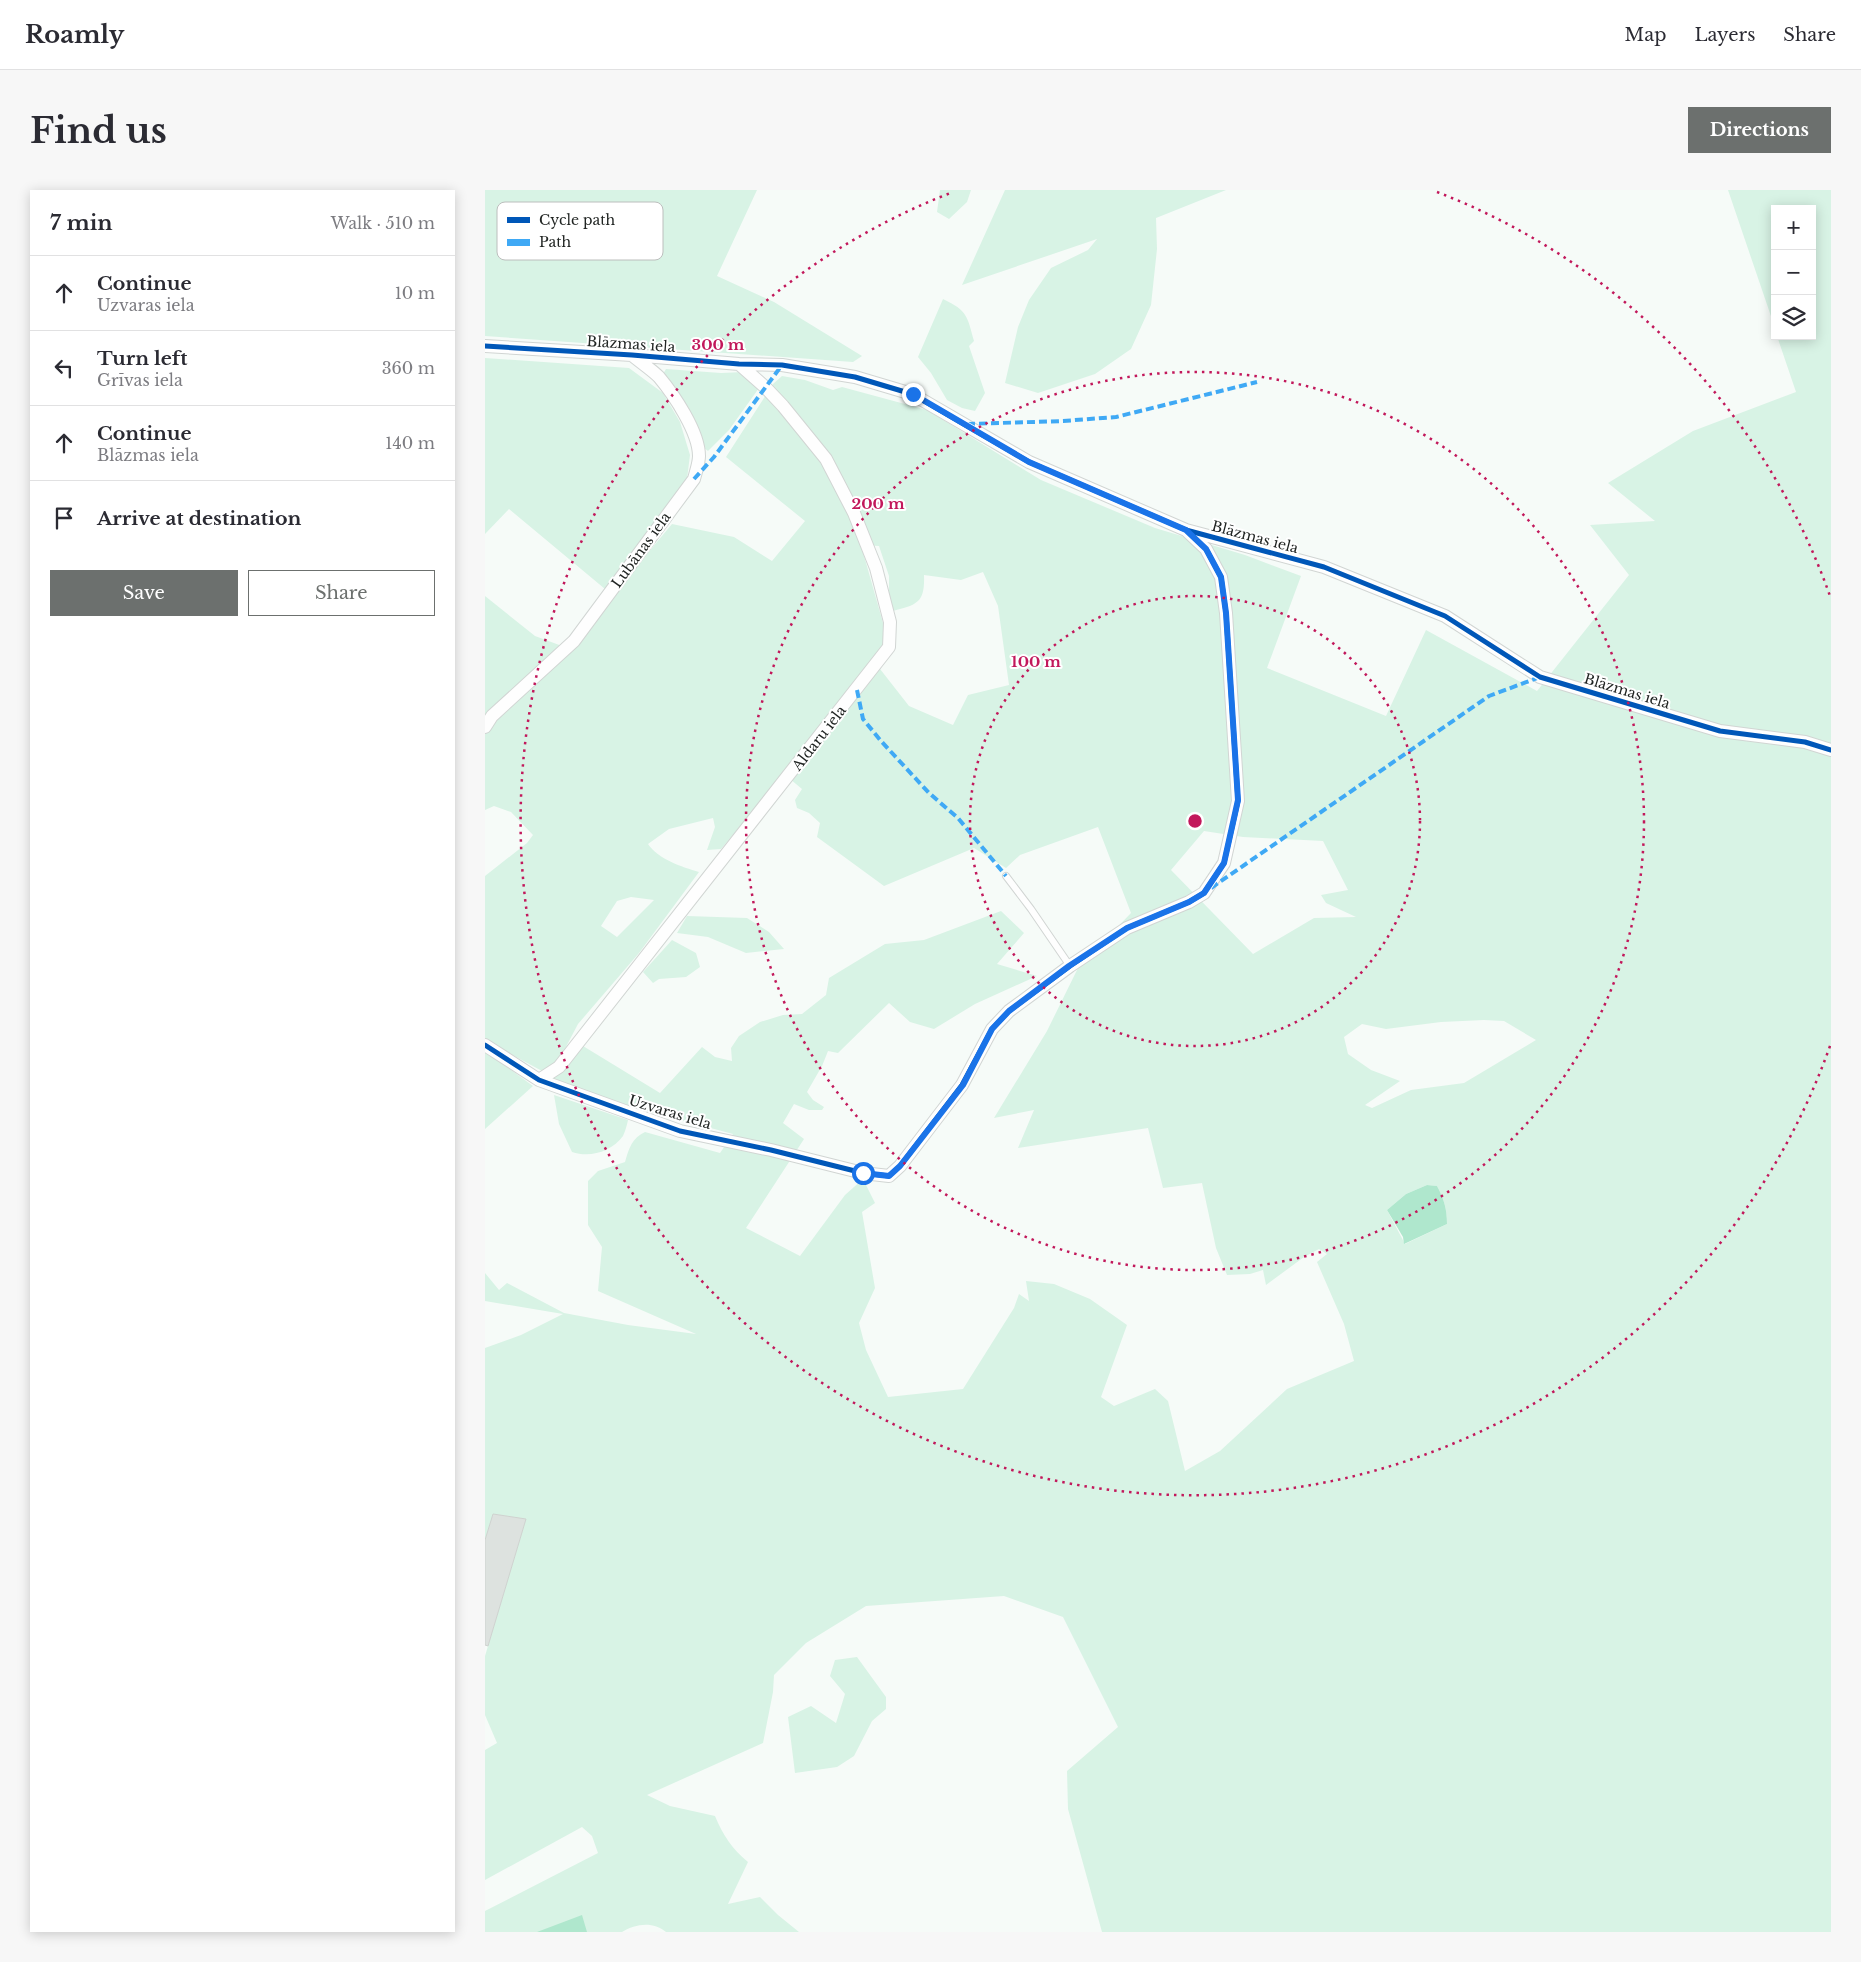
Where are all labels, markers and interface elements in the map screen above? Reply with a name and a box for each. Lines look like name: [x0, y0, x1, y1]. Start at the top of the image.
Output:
text: Roamly: [25, 20, 124, 49]
text: Map: [1625, 24, 1666, 46]
text: Layers: [1694, 24, 1755, 46]
text: Share: [1783, 24, 1836, 46]
button: Directions: [1688, 107, 1831, 153]
text: Find us: [30, 109, 167, 152]
legend: [497, 202, 663, 260]
map controls: [1771, 205, 1816, 340]
button: +: [1771, 205, 1816, 250]
text: 7 min: [50, 210, 113, 236]
text: Cycle path: [539, 211, 616, 229]
text: Walk · 510 m: [331, 213, 435, 233]
text: Path: [539, 233, 571, 251]
button: −: [1771, 250, 1816, 295]
text: Continue: [97, 272, 192, 295]
icon: ahead: [50, 279, 78, 307]
text: 10 m: [395, 283, 435, 303]
text: Uzvaras iela: [97, 295, 195, 315]
button: layers: [1771, 295, 1816, 340]
street label: Blāzmas iela: [586, 332, 676, 356]
text: 300 m: [692, 335, 745, 354]
text: Turn left: [97, 347, 188, 370]
icon: left: [50, 354, 78, 382]
text: 360 m: [382, 358, 435, 378]
text: Grīvas iela: [97, 370, 183, 390]
route end: [902, 383, 925, 406]
text: Continue: [97, 422, 192, 445]
icon: ahead: [50, 429, 78, 457]
text: 140 m: [385, 433, 435, 453]
text: Blāzmas iela: [97, 445, 199, 465]
text: 200 m: [852, 494, 905, 513]
icon: arrive: [50, 504, 78, 532]
text: Arrive at destination: [97, 507, 301, 530]
street label: Lubānas iela: [607, 508, 675, 591]
street label: Blāzmas iela: [1210, 517, 1301, 557]
button: Save: [50, 570, 238, 616]
button: Share: [248, 570, 435, 616]
text: 100 m: [1011, 652, 1061, 671]
street label: Blāzmas iela: [1582, 669, 1672, 713]
street label: Aldaru iela: [787, 702, 850, 775]
centre of rings: [1186, 812, 1204, 830]
street label: Uzvaras iela: [627, 1091, 714, 1133]
route start: [852, 1162, 875, 1185]

